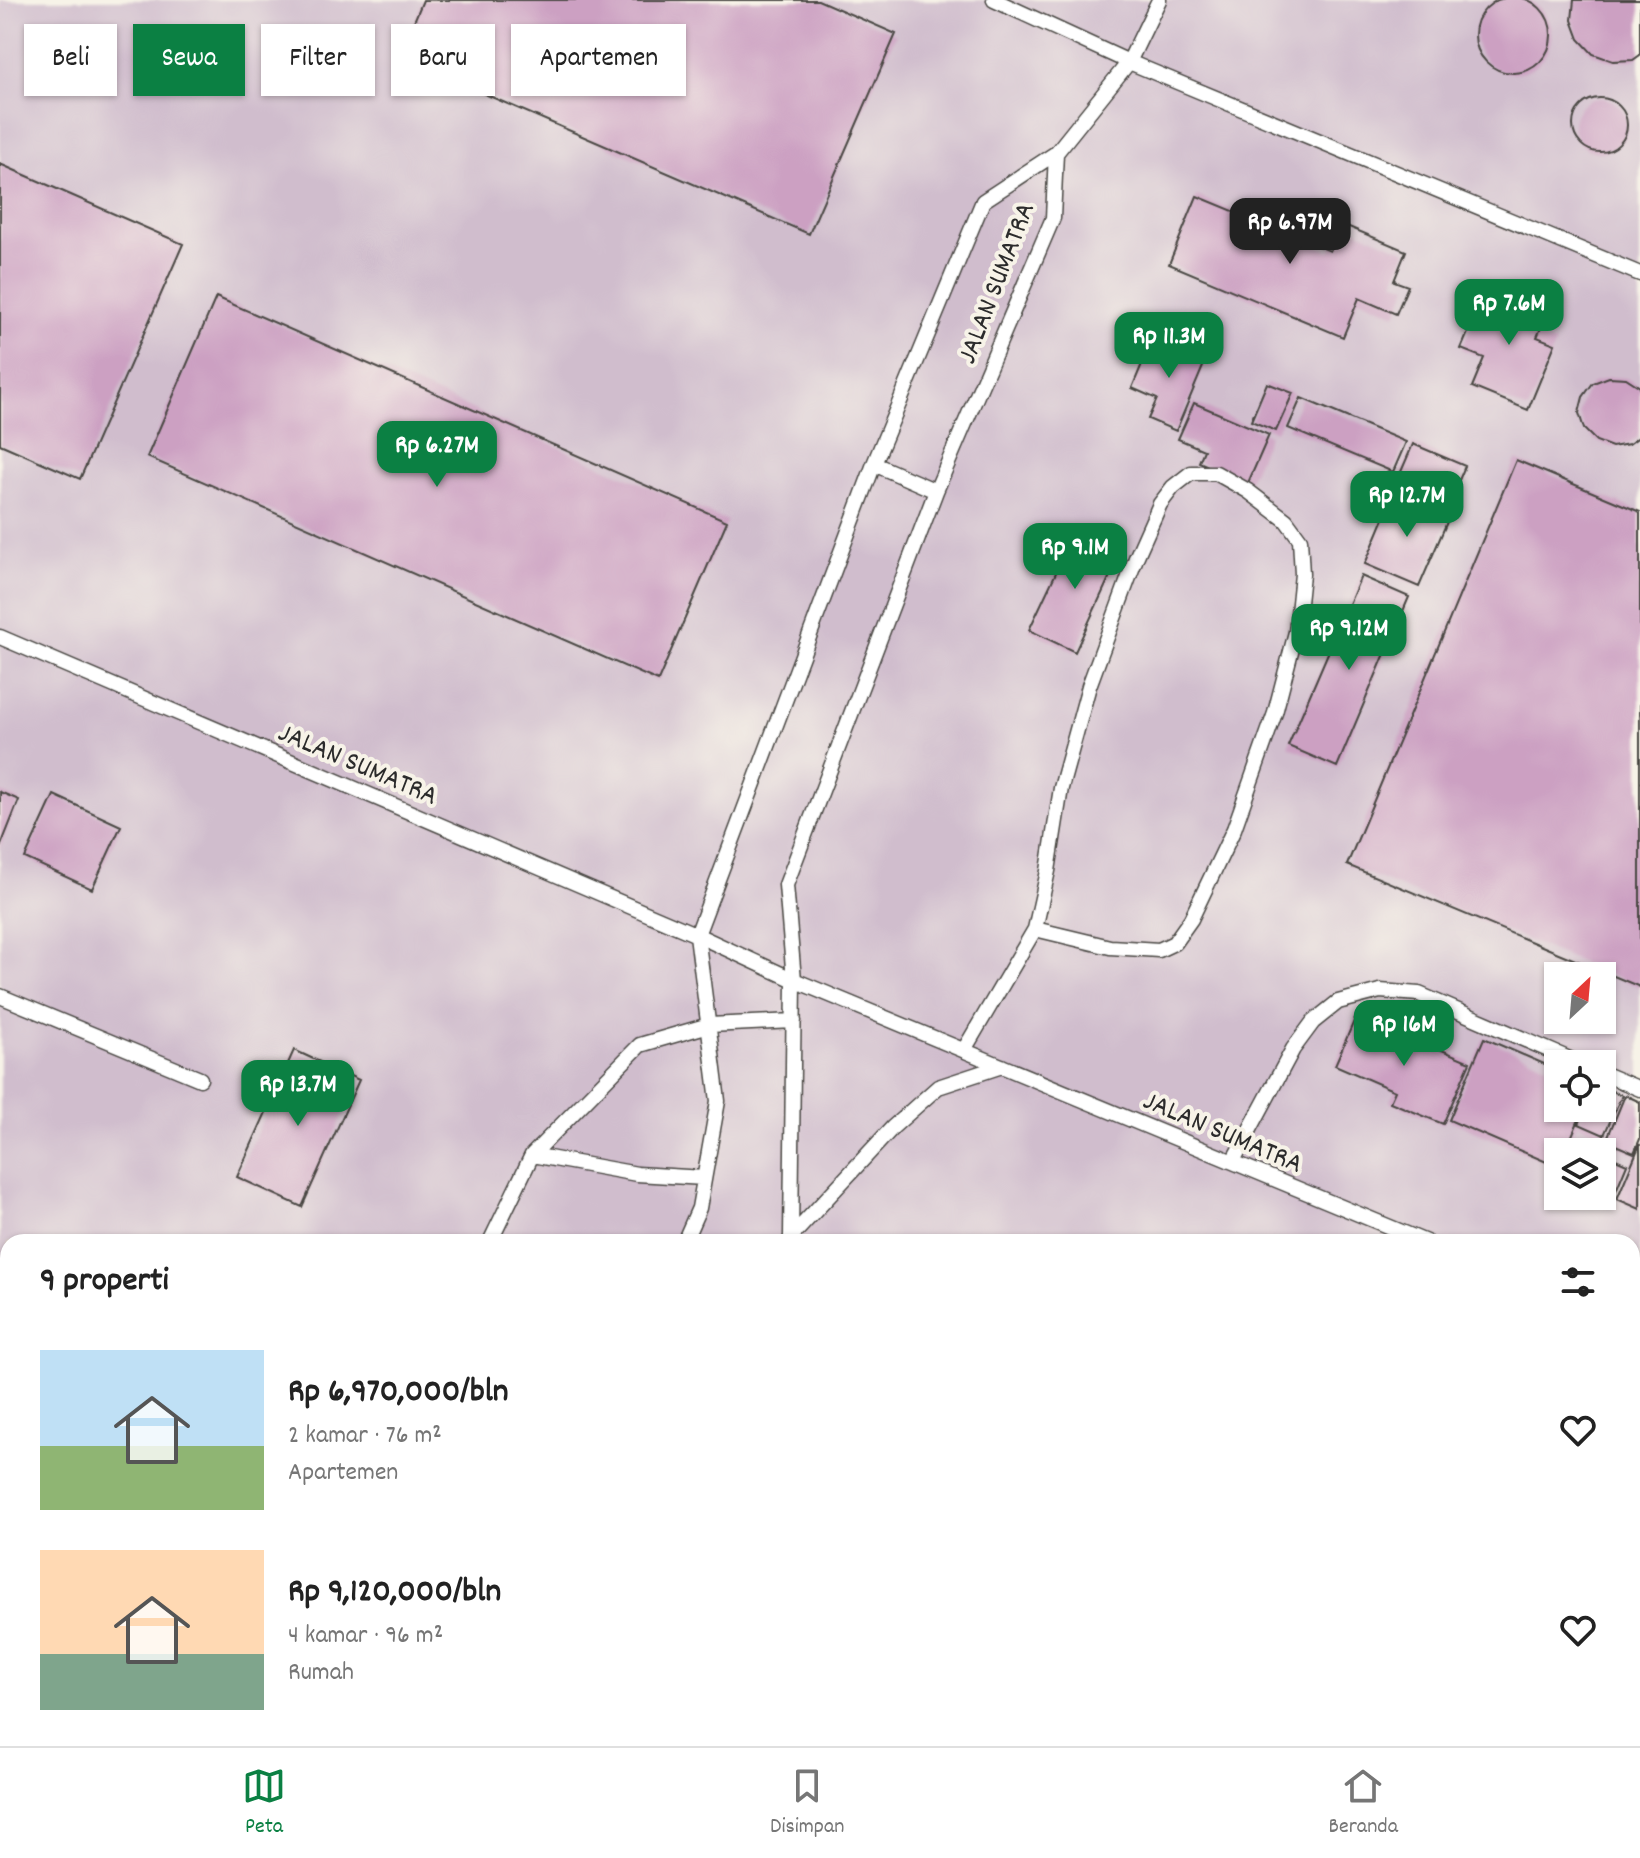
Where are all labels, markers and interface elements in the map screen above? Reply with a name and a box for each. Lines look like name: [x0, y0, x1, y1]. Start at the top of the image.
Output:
chip: Beli: [24, 24, 117, 96]
chip: Sewa: [133, 24, 245, 96]
chip: Filter: [261, 24, 375, 96]
chip: Baru: [391, 24, 495, 96]
chip: Apartemen: [511, 24, 686, 96]
street label: JALAN SUMATRA: [950, 197, 1048, 370]
pin: Rp 6.97M: [1207, 198, 1373, 266]
text: Rp 6.97M: [1248, 205, 1332, 242]
pin: Rp 7.6M: [1435, 279, 1583, 347]
text: Rp 7.6M: [1473, 286, 1545, 323]
pin: Rp 11.3M: [1086, 312, 1252, 380]
text: Rp 11.3M: [1132, 319, 1206, 356]
pin: Rp 6.27M: [354, 421, 520, 489]
text: Rp 6.27M: [395, 428, 479, 465]
pin: Rp 12.7M: [1324, 471, 1490, 539]
text: Rp 12.7M: [1368, 478, 1446, 515]
pin: Rp 9.1M: [1001, 523, 1149, 591]
text: Rp 9.1M: [1041, 530, 1109, 567]
pin: Rp 9.12M: [1266, 604, 1432, 672]
text: Rp 9.12M: [1309, 611, 1389, 648]
street label: JALAN SUMATRA: [271, 715, 443, 818]
north arrow: [1544, 962, 1616, 1034]
map controls: [1544, 962, 1616, 1210]
pin: Rp 16M: [1339, 1000, 1469, 1068]
text: Rp 16M: [1372, 1007, 1436, 1044]
button: locate: [1544, 1050, 1616, 1122]
pin: Rp 13.7M: [215, 1060, 381, 1128]
text: Rp 13.7M: [259, 1067, 337, 1104]
street label: JALAN SUMATRA: [1136, 1083, 1308, 1186]
button: layers: [1544, 1138, 1616, 1210]
text: 9 properti: [40, 1258, 169, 1307]
icon: filters: [1556, 1260, 1600, 1304]
text: Rp 6,970,000/bln: [288, 1369, 509, 1418]
icon: home: [104, 1382, 200, 1478]
icon: heart: [1556, 1408, 1600, 1452]
text: 2 kamar · 76 m²: [288, 1418, 442, 1455]
text: Apartemen: [288, 1455, 398, 1492]
text: Rp 9,120,000/bln: [288, 1569, 501, 1618]
icon: home: [104, 1582, 200, 1678]
icon: heart: [1556, 1608, 1600, 1652]
text: 4 kamar · 96 m²: [288, 1618, 443, 1655]
text: Rumah: [288, 1655, 354, 1692]
tab: Peta: [242, 1764, 286, 1843]
tab: Disimpan: [770, 1764, 845, 1843]
tab: Beranda: [1329, 1764, 1398, 1843]

